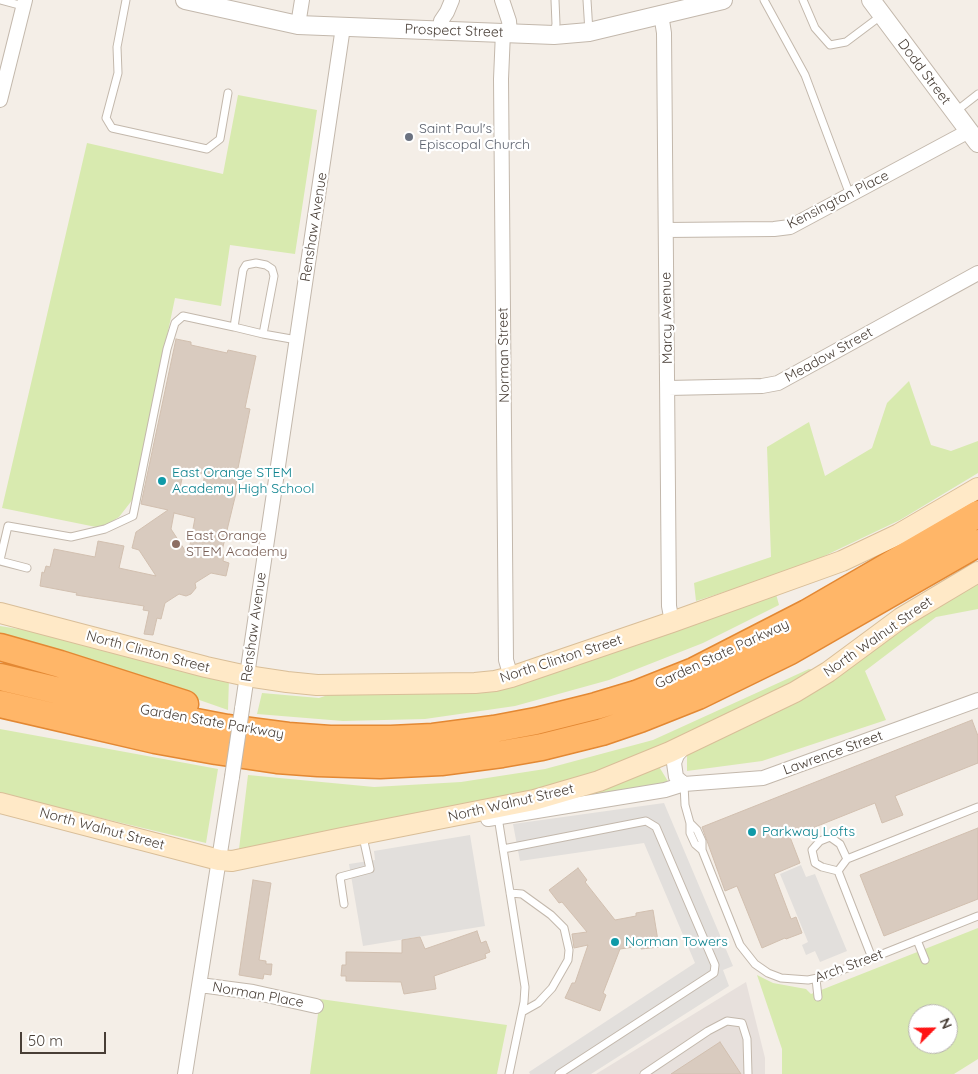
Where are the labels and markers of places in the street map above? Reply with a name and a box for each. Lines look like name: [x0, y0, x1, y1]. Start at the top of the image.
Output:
place label: Saint Paul's Episcopal Church: [419, 121, 530, 154]
marker: Saint Paul's Episcopal Church: [403, 131, 415, 143]
place label: East Orange STEM Academy High School: [172, 465, 314, 498]
marker: East Orange STEM Academy High School: [156, 475, 168, 487]
place label: East Orange STEM Academy: [186, 528, 288, 560]
marker: East Orange STEM Academy: [170, 538, 182, 550]
place label: Parkway Lofts: [762, 824, 855, 840]
marker: Parkway Lofts: [746, 826, 758, 838]
place label: Norman Towers: [625, 934, 728, 950]
marker: Norman Towers: [609, 936, 621, 948]

